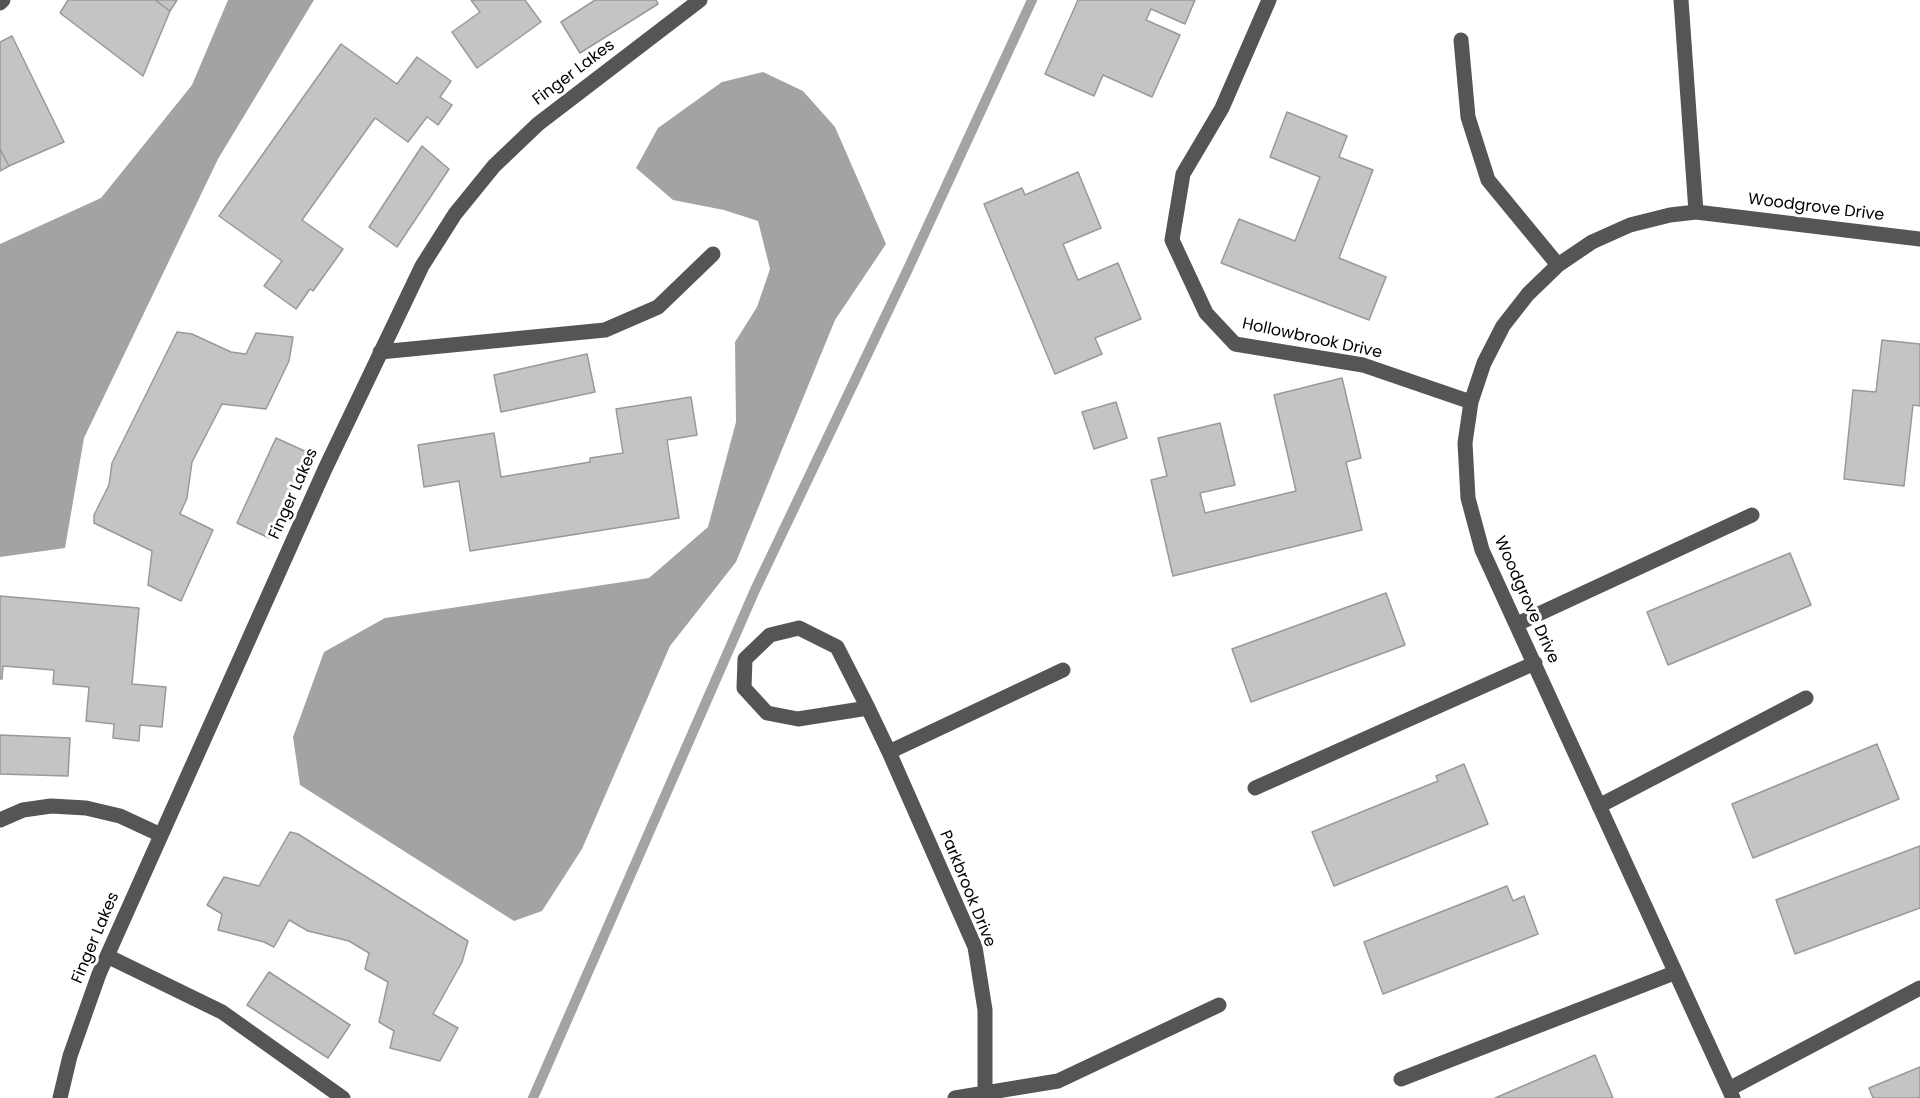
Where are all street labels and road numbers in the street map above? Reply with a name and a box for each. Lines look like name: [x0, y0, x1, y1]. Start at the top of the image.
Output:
street label: Finger Lakes: [529, 36, 619, 110]
street label: Woodgrove Drive: [1747, 190, 1885, 226]
street label: Hollowbrook Drive: [1240, 315, 1384, 363]
street label: Finger Lakes: [265, 446, 323, 542]
street label: Woodgrove Drive: [1489, 533, 1563, 667]
street label: Parkbrook Drive: [935, 828, 999, 950]
street label: Finger Lakes: [68, 889, 124, 987]

